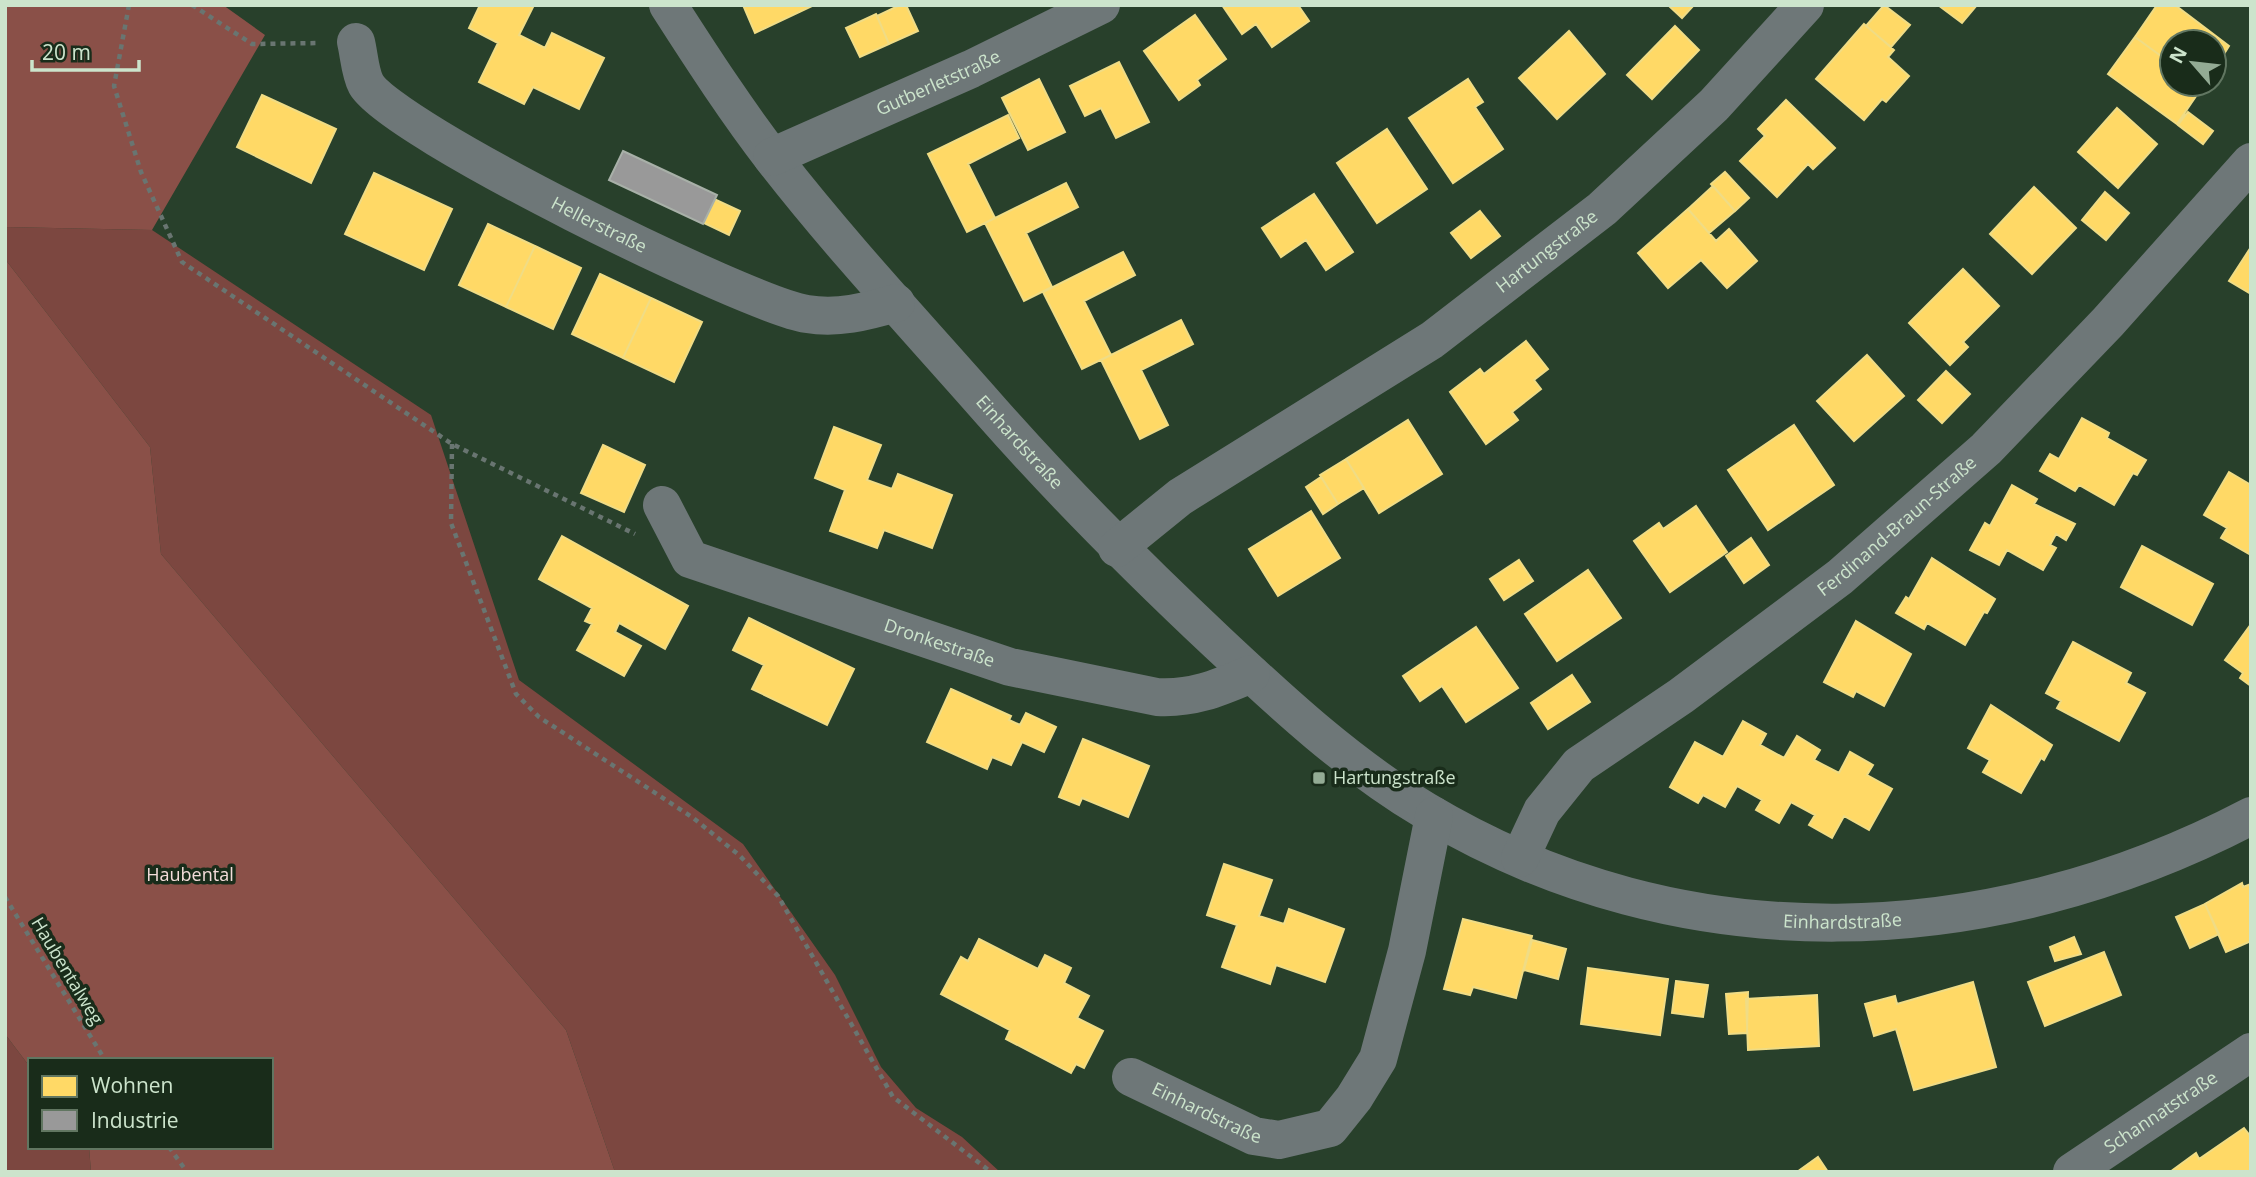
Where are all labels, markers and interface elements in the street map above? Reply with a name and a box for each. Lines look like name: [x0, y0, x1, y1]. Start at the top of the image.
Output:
scale bar: [32, 28, 138, 72]
north arrow: [2158, 28, 2228, 98]
text: 20 m: [42, 38, 91, 66]
text: N: [2163, 42, 2193, 68]
street label: Gutberletstraße: [872, 44, 1004, 121]
street label: Hellerstraße: [548, 190, 651, 258]
street label: Hartungstraße: [1490, 204, 1602, 298]
street label: Einhardstraße: [971, 390, 1069, 494]
street label: Ferdinand-Braun-Straße: [1812, 450, 1981, 601]
street label: Dronkestraße: [881, 612, 998, 672]
place label: Hartungstraße: [1333, 765, 1456, 789]
marker: Hartungstraße: [1311, 770, 1327, 786]
park label: Haubental: [146, 862, 234, 886]
street label: Einhardstraße: [1783, 907, 1903, 934]
street label: Haubentalweg: [26, 912, 109, 1029]
legend: [28, 1058, 273, 1149]
street label: Schannatstraße: [2099, 1065, 2222, 1158]
text: Wohnen: [91, 1071, 173, 1099]
street label: Einhardstraße: [1148, 1076, 1263, 1148]
text: Industrie: [91, 1106, 179, 1134]

